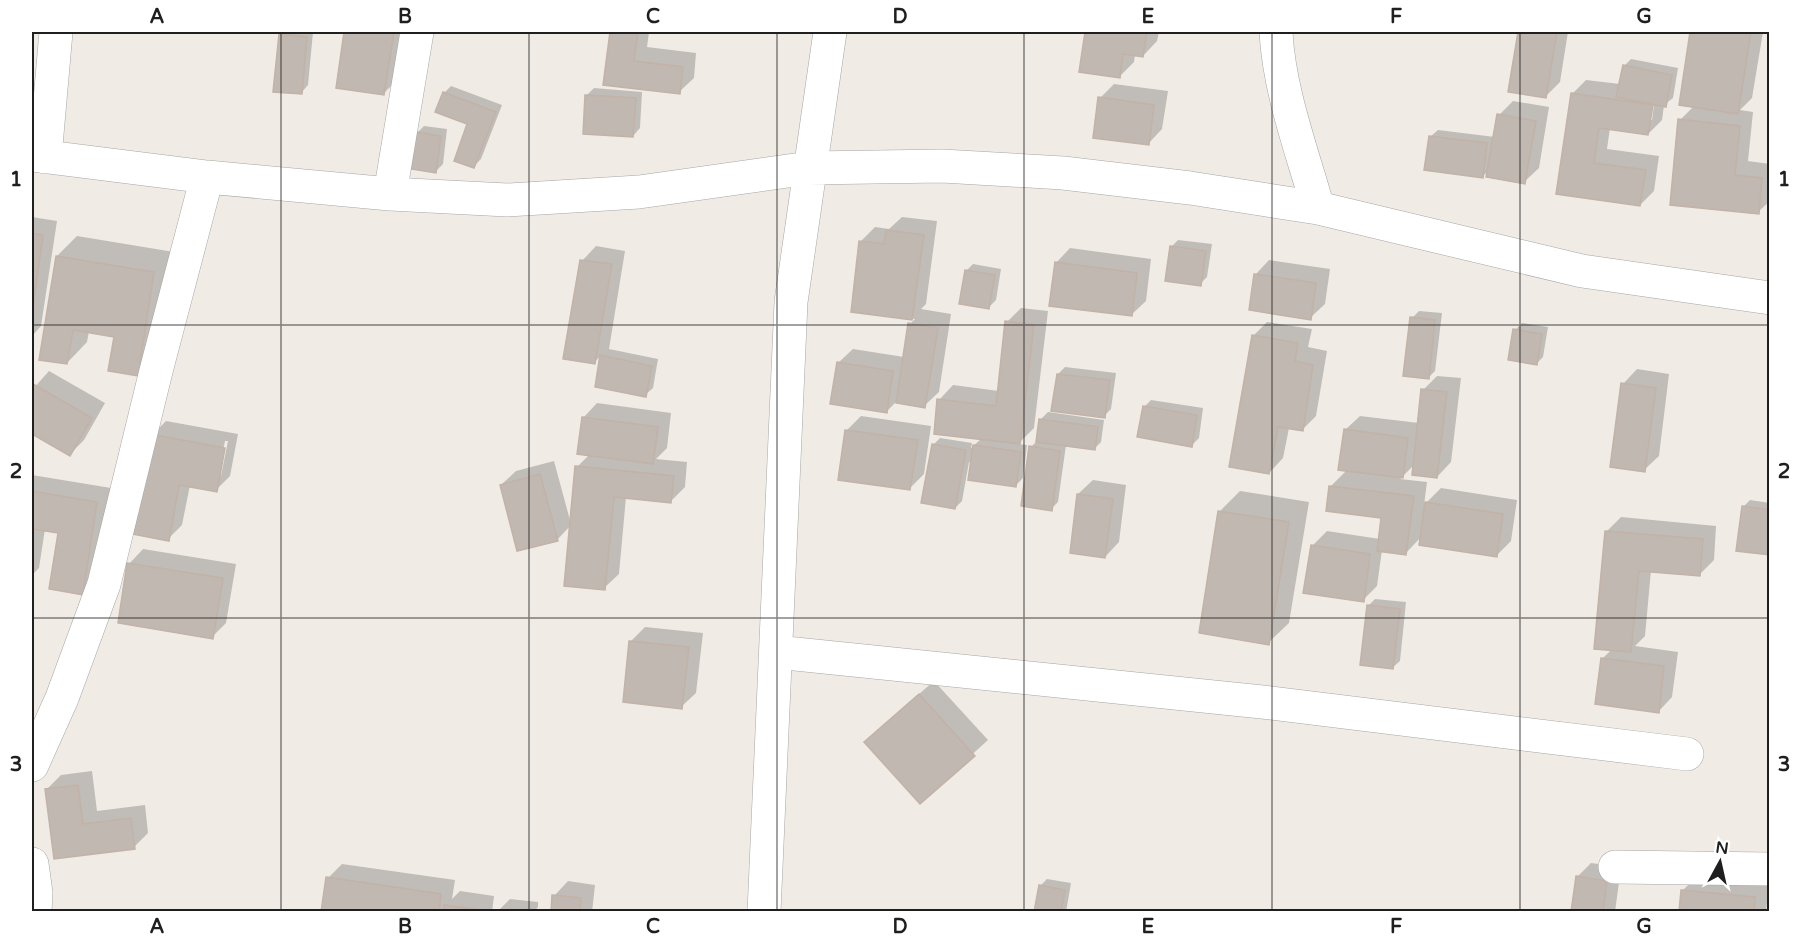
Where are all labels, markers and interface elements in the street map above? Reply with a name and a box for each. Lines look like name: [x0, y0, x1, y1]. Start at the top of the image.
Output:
text: A: [150, 5, 165, 29]
text: B: [398, 5, 412, 29]
text: C: [646, 5, 660, 29]
text: D: [892, 5, 908, 29]
text: E: [1142, 5, 1155, 29]
text: F: [1390, 5, 1402, 29]
text: G: [1636, 5, 1652, 29]
text: 1: [10, 168, 22, 192]
text: 1: [1778, 168, 1790, 192]
text: 2: [10, 460, 22, 484]
text: 2: [1778, 460, 1790, 484]
text: 3: [10, 753, 22, 777]
text: 3: [1778, 753, 1790, 777]
north arrow: [1690, 832, 1750, 892]
text: N: [1714, 837, 1730, 859]
text: A: [150, 915, 165, 939]
text: B: [398, 915, 412, 939]
text: C: [646, 915, 660, 939]
text: D: [892, 915, 908, 939]
text: E: [1142, 915, 1155, 939]
text: F: [1390, 915, 1402, 939]
text: G: [1636, 915, 1652, 939]

